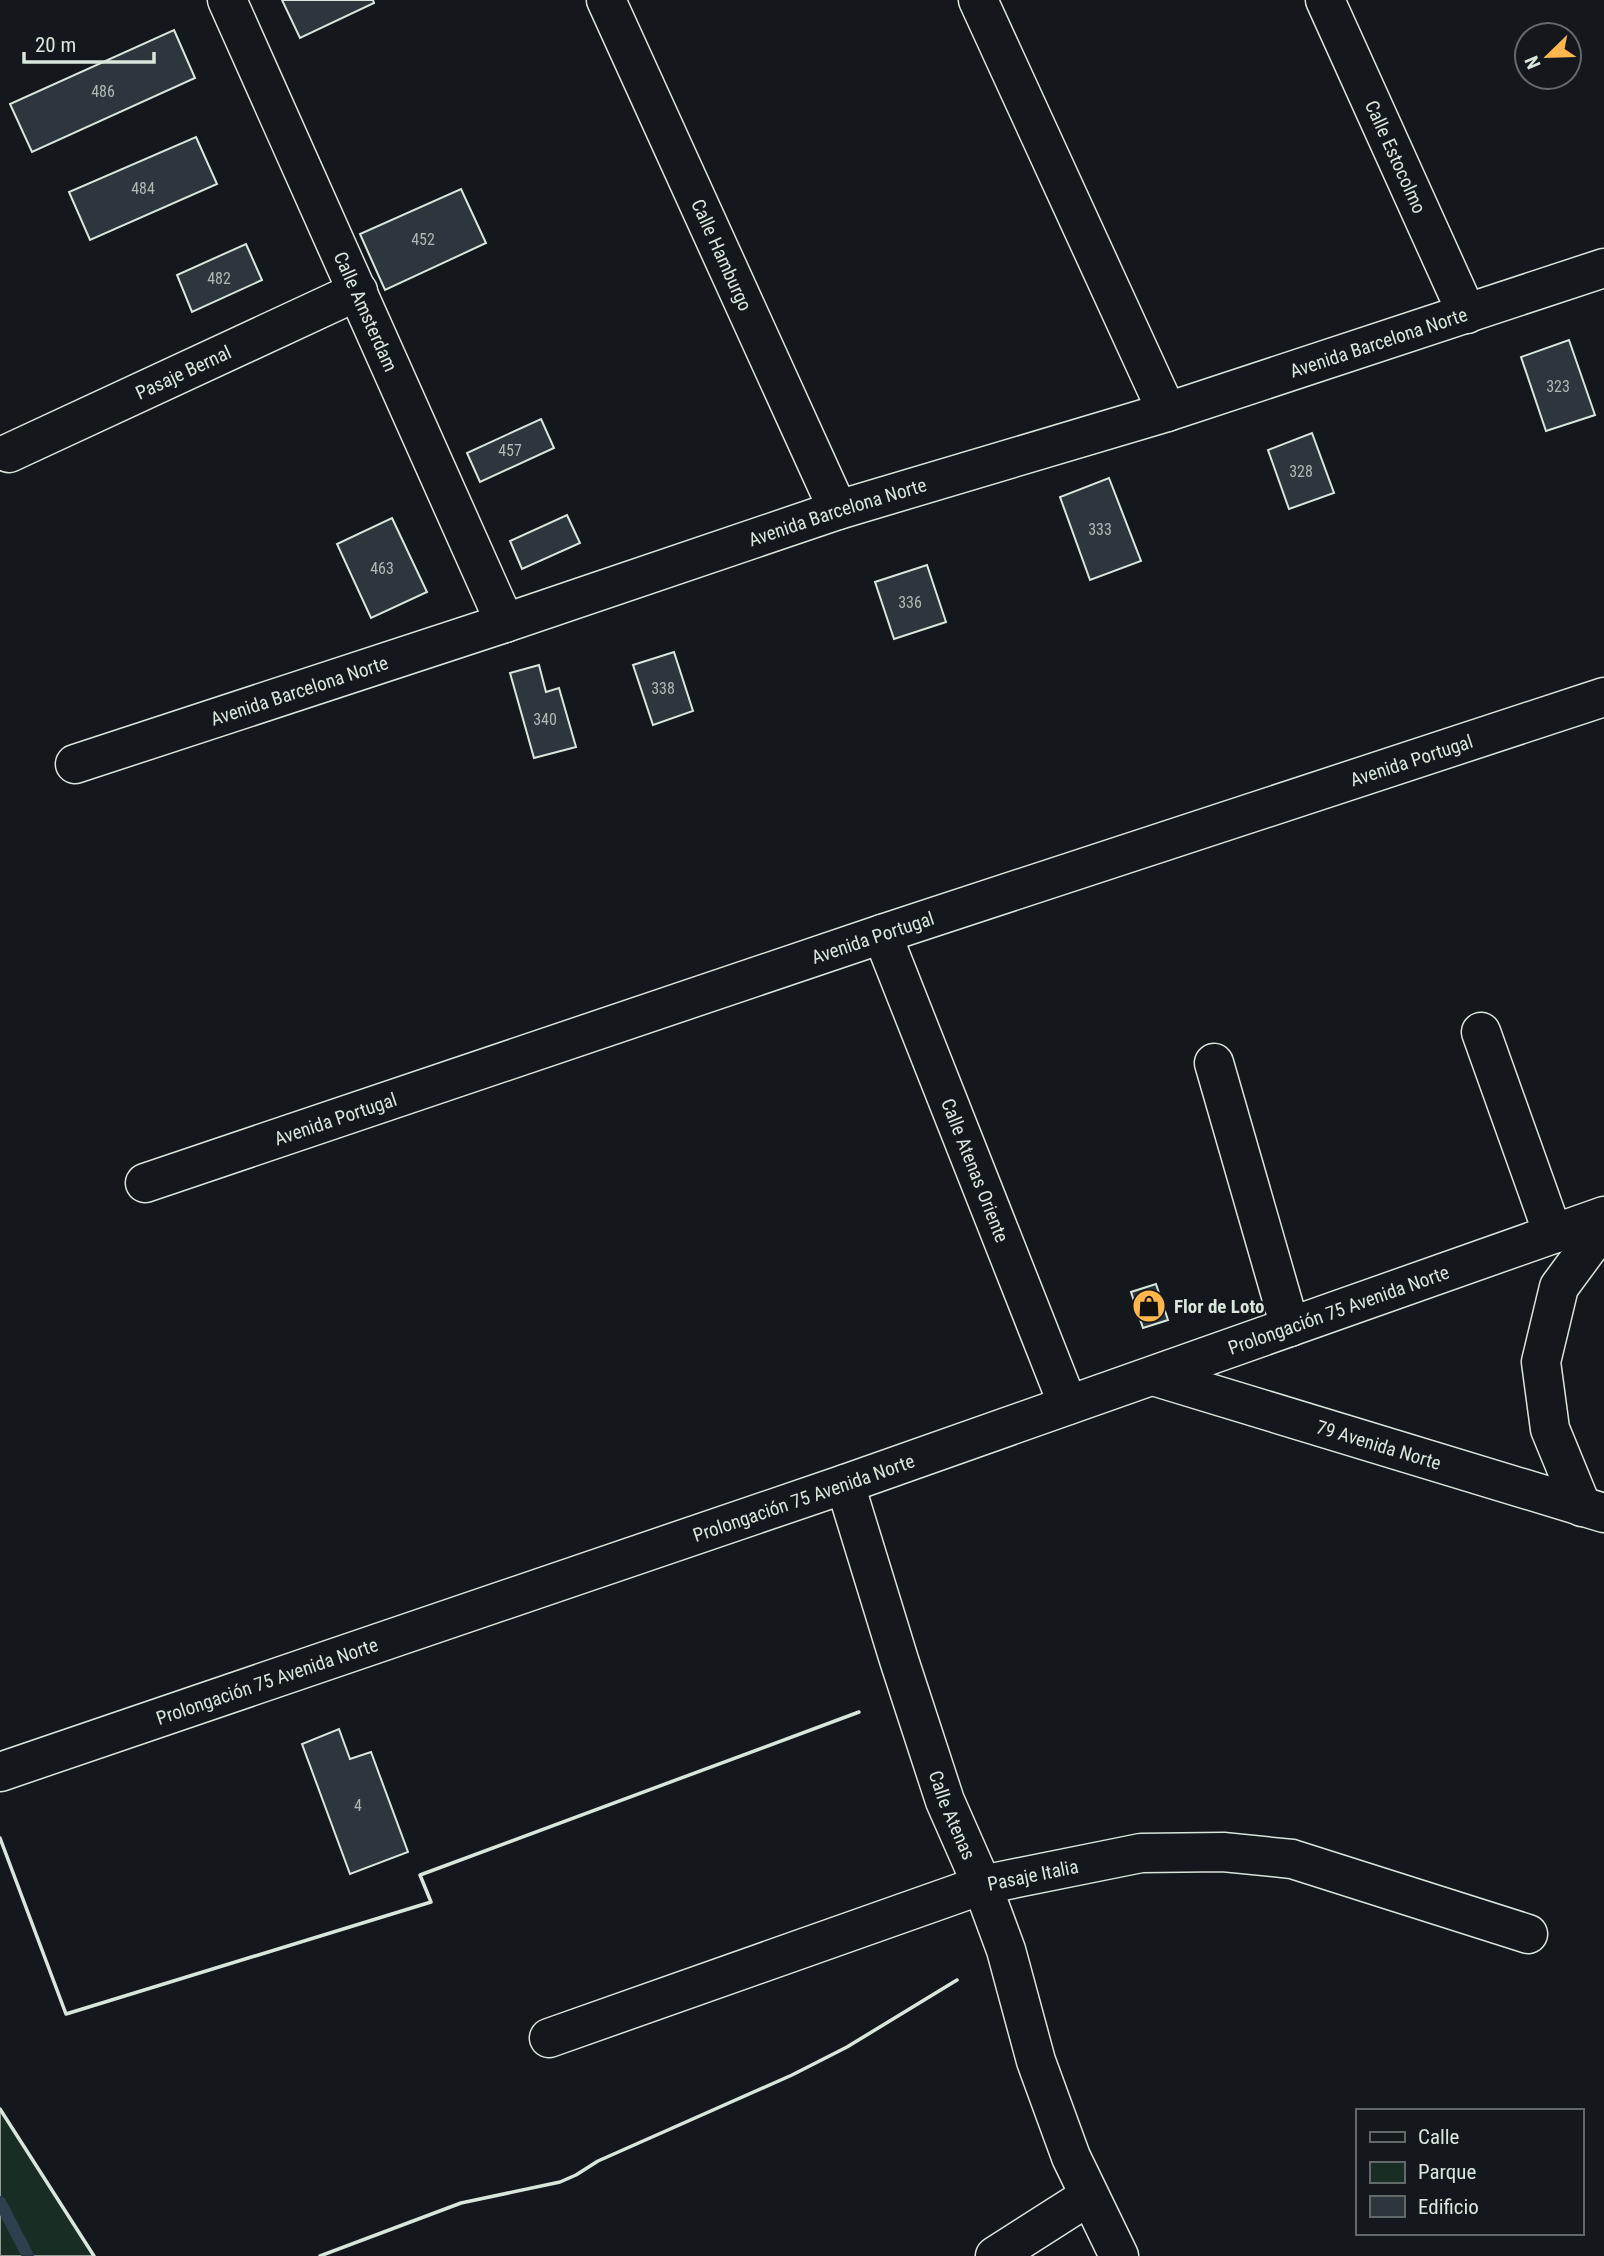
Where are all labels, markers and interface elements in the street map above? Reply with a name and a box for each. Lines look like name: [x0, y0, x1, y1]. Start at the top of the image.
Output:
scale bar: [24, 21, 154, 65]
north arrow: [1513, 21, 1583, 91]
text: 20 m: [35, 33, 76, 57]
text: N: [1520, 53, 1546, 72]
house number: 486: [91, 82, 115, 101]
street label: Calle Estocolmo: [1360, 97, 1431, 217]
house number: 484: [131, 179, 155, 198]
street label: Calle Hamburgo: [686, 196, 757, 315]
house number: 452: [411, 230, 435, 249]
street label: Calle Amsterdam: [329, 248, 402, 375]
house number: 482: [207, 269, 231, 288]
street label: Avenida Barcelona Norte: [1287, 303, 1470, 383]
street label: Pasaje Bernal: [132, 341, 235, 405]
house number: 323: [1546, 377, 1570, 396]
house number: 457: [498, 441, 522, 460]
house number: 328: [1289, 462, 1313, 481]
street label: Avenida Barcelona Norte: [746, 473, 929, 552]
house number: 333: [1088, 520, 1112, 539]
house number: 463: [370, 559, 394, 578]
house number: 336: [898, 593, 922, 612]
street label: Avenida Barcelona Norte: [208, 651, 391, 731]
house number: 338: [651, 679, 675, 698]
house number: 340: [533, 710, 557, 729]
street label: Avenida Portugal: [1347, 730, 1476, 792]
street label: Avenida Portugal: [809, 907, 937, 969]
street label: Avenida Portugal: [271, 1088, 400, 1150]
street label: Calle Atenas Oriente: [936, 1095, 1014, 1246]
street label: Prolongación 75 Avenida Norte: [1225, 1261, 1452, 1360]
shop icon: Flor de Loto: [1130, 1287, 1168, 1325]
place label: Flor de Loto: [1174, 1295, 1264, 1318]
street label: 79 Avenida Norte: [1314, 1415, 1444, 1475]
street label: Prolongación 75 Avenida Norte: [690, 1449, 918, 1547]
street label: Prolongación 75 Avenida Norte: [153, 1633, 381, 1730]
street label: Calle Atenas: [924, 1768, 980, 1863]
house number: 4: [354, 1796, 362, 1815]
street label: Pasaje Italia: [985, 1855, 1080, 1896]
legend: [1356, 2109, 1583, 2235]
text: Calle: [1418, 2125, 1460, 2149]
text: Parque: [1418, 2160, 1476, 2184]
text: Edificio: [1418, 2195, 1479, 2219]

